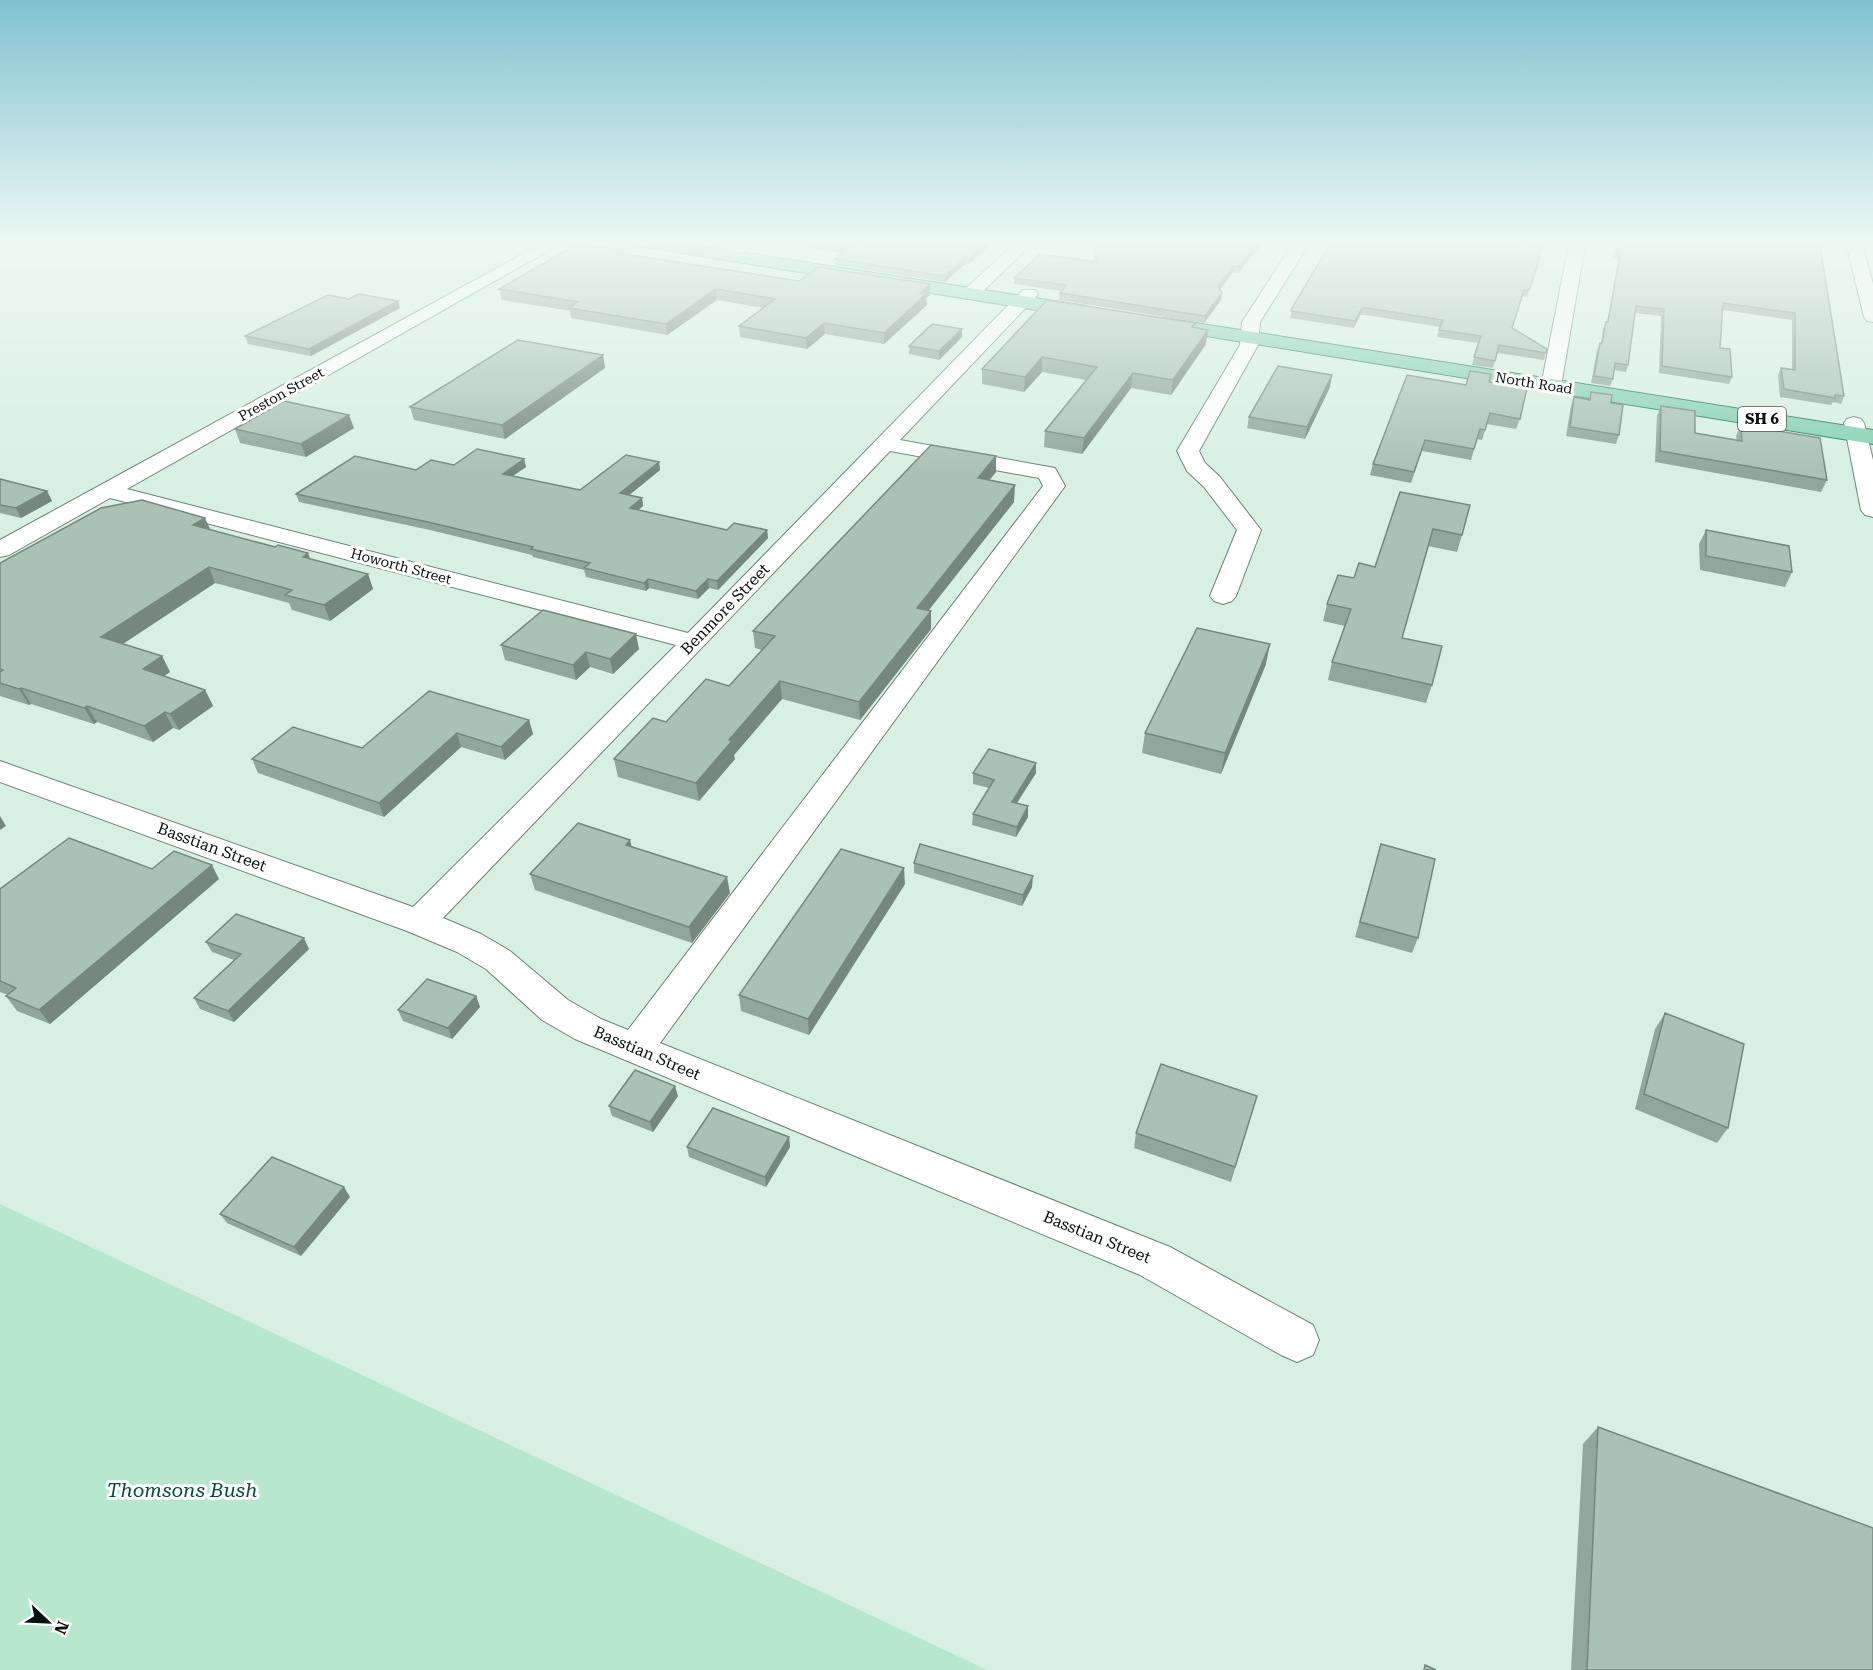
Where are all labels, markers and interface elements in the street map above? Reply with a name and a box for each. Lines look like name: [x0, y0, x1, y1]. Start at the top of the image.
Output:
street label: Preston Street: [235, 364, 327, 424]
street label: North Road: [1494, 369, 1574, 397]
road number: SH 6: [1738, 407, 1786, 431]
street label: Howorth Street: [349, 545, 453, 587]
street label: Benmore Street: [677, 559, 773, 659]
street label: Basstian Street: [155, 819, 269, 876]
street label: Basstian Street: [591, 1022, 703, 1084]
street label: Basstian Street: [1040, 1207, 1154, 1267]
park label: Thomsons Bush: [107, 1478, 257, 1502]
north arrow: [18, 1592, 78, 1652]
text: N: [50, 1618, 73, 1637]

